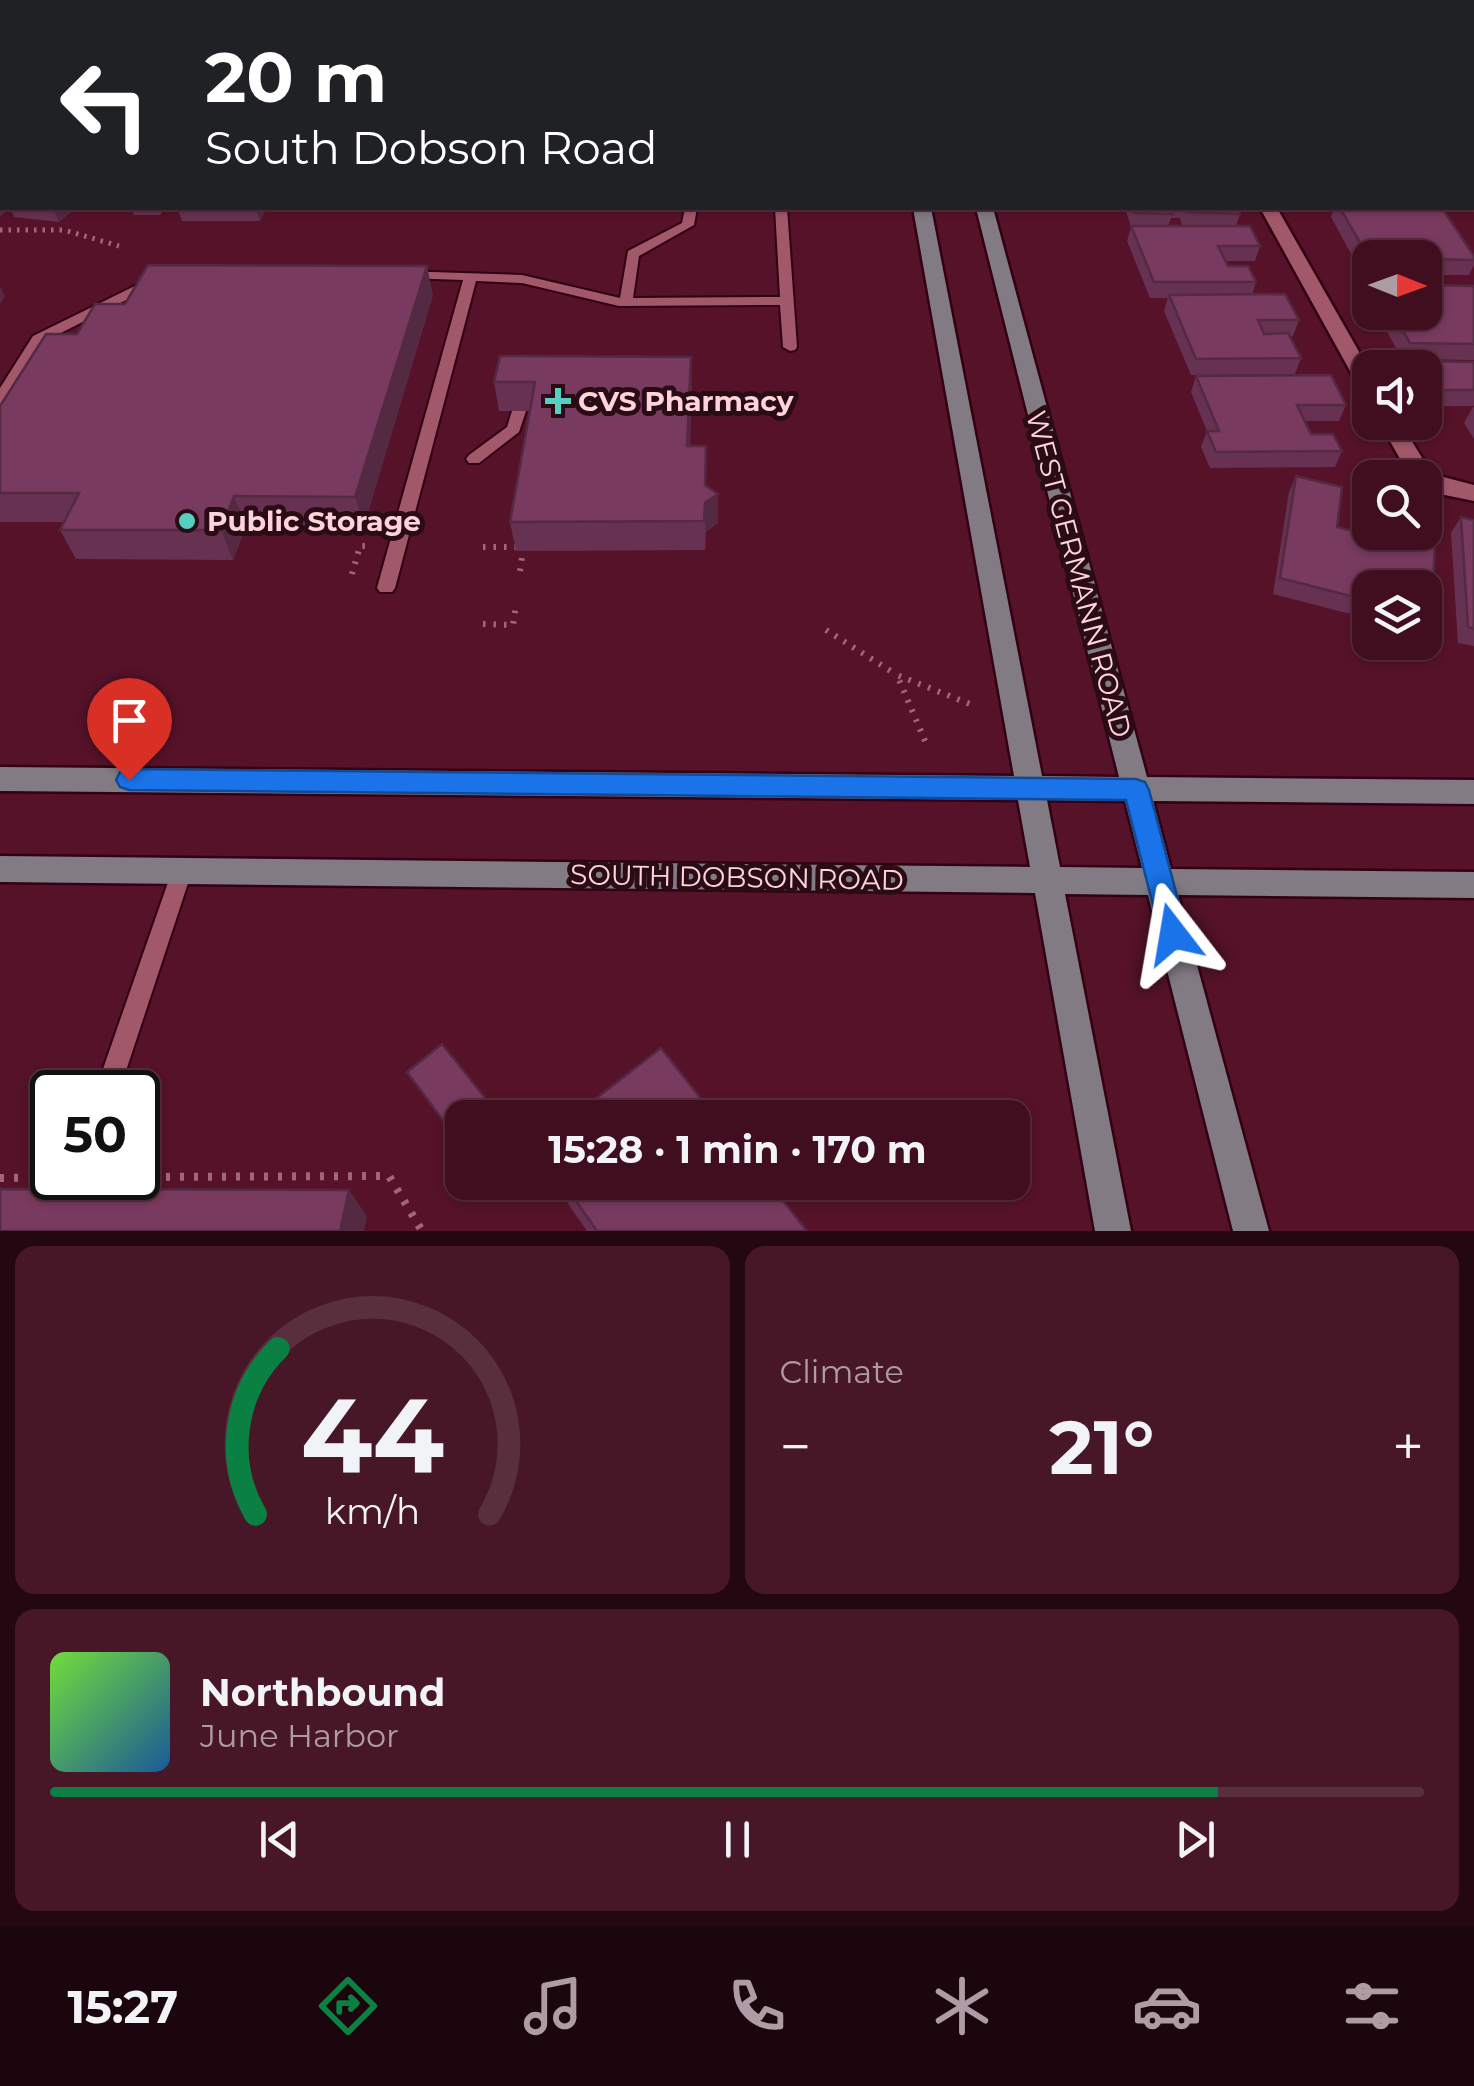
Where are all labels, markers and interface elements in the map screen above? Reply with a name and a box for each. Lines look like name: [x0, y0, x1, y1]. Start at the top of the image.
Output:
text: 20 m: [205, 34, 387, 120]
icon: left: [40, 40, 170, 170]
text: South Dobson Road: [205, 120, 658, 175]
north arrow: [1352, 240, 1442, 330]
map controls: [1352, 240, 1442, 660]
button: sound: [1352, 350, 1442, 440]
place label: CVS Pharmacy: [578, 384, 794, 418]
marker: CVS Pharmacy: [547, 390, 569, 412]
street label: WEST GERMANN ROAD: [1019, 407, 1139, 741]
button: search: [1352, 460, 1442, 550]
place label: Public Storage: [207, 504, 421, 538]
marker: Public Storage: [176, 510, 198, 532]
button: layers: [1352, 570, 1442, 660]
pin: [87, 678, 172, 781]
icon: arrive: [102, 693, 157, 748]
street label: SOUTH DOBSON ROAD: [570, 857, 904, 897]
position arrow: [1121, 882, 1225, 986]
speed limit sign: 50: [30, 1070, 160, 1200]
text: 15:28 · 1 min · 170 m: [548, 1126, 927, 1173]
text: Climate: [780, 1352, 904, 1391]
text: 44: [301, 1371, 444, 1498]
text: 21°: [1049, 1401, 1154, 1493]
text: −: [780, 1413, 811, 1480]
text: +: [1392, 1413, 1424, 1480]
text: km/h: [325, 1489, 420, 1533]
text: Northbound: [200, 1669, 445, 1716]
text: June Harbor: [200, 1716, 399, 1755]
icon: previous: [252, 1812, 307, 1867]
icon: pause: [710, 1812, 765, 1867]
icon: next: [1168, 1812, 1223, 1867]
icon: directions: [313, 1971, 383, 2041]
icon: music: [518, 1971, 588, 2041]
icon: phone: [722, 1971, 792, 2041]
icon: climate: [927, 1971, 997, 2041]
icon: car: [1132, 1971, 1202, 2041]
icon: filters: [1337, 1971, 1407, 2041]
text: 15:27: [67, 1979, 178, 2034]

